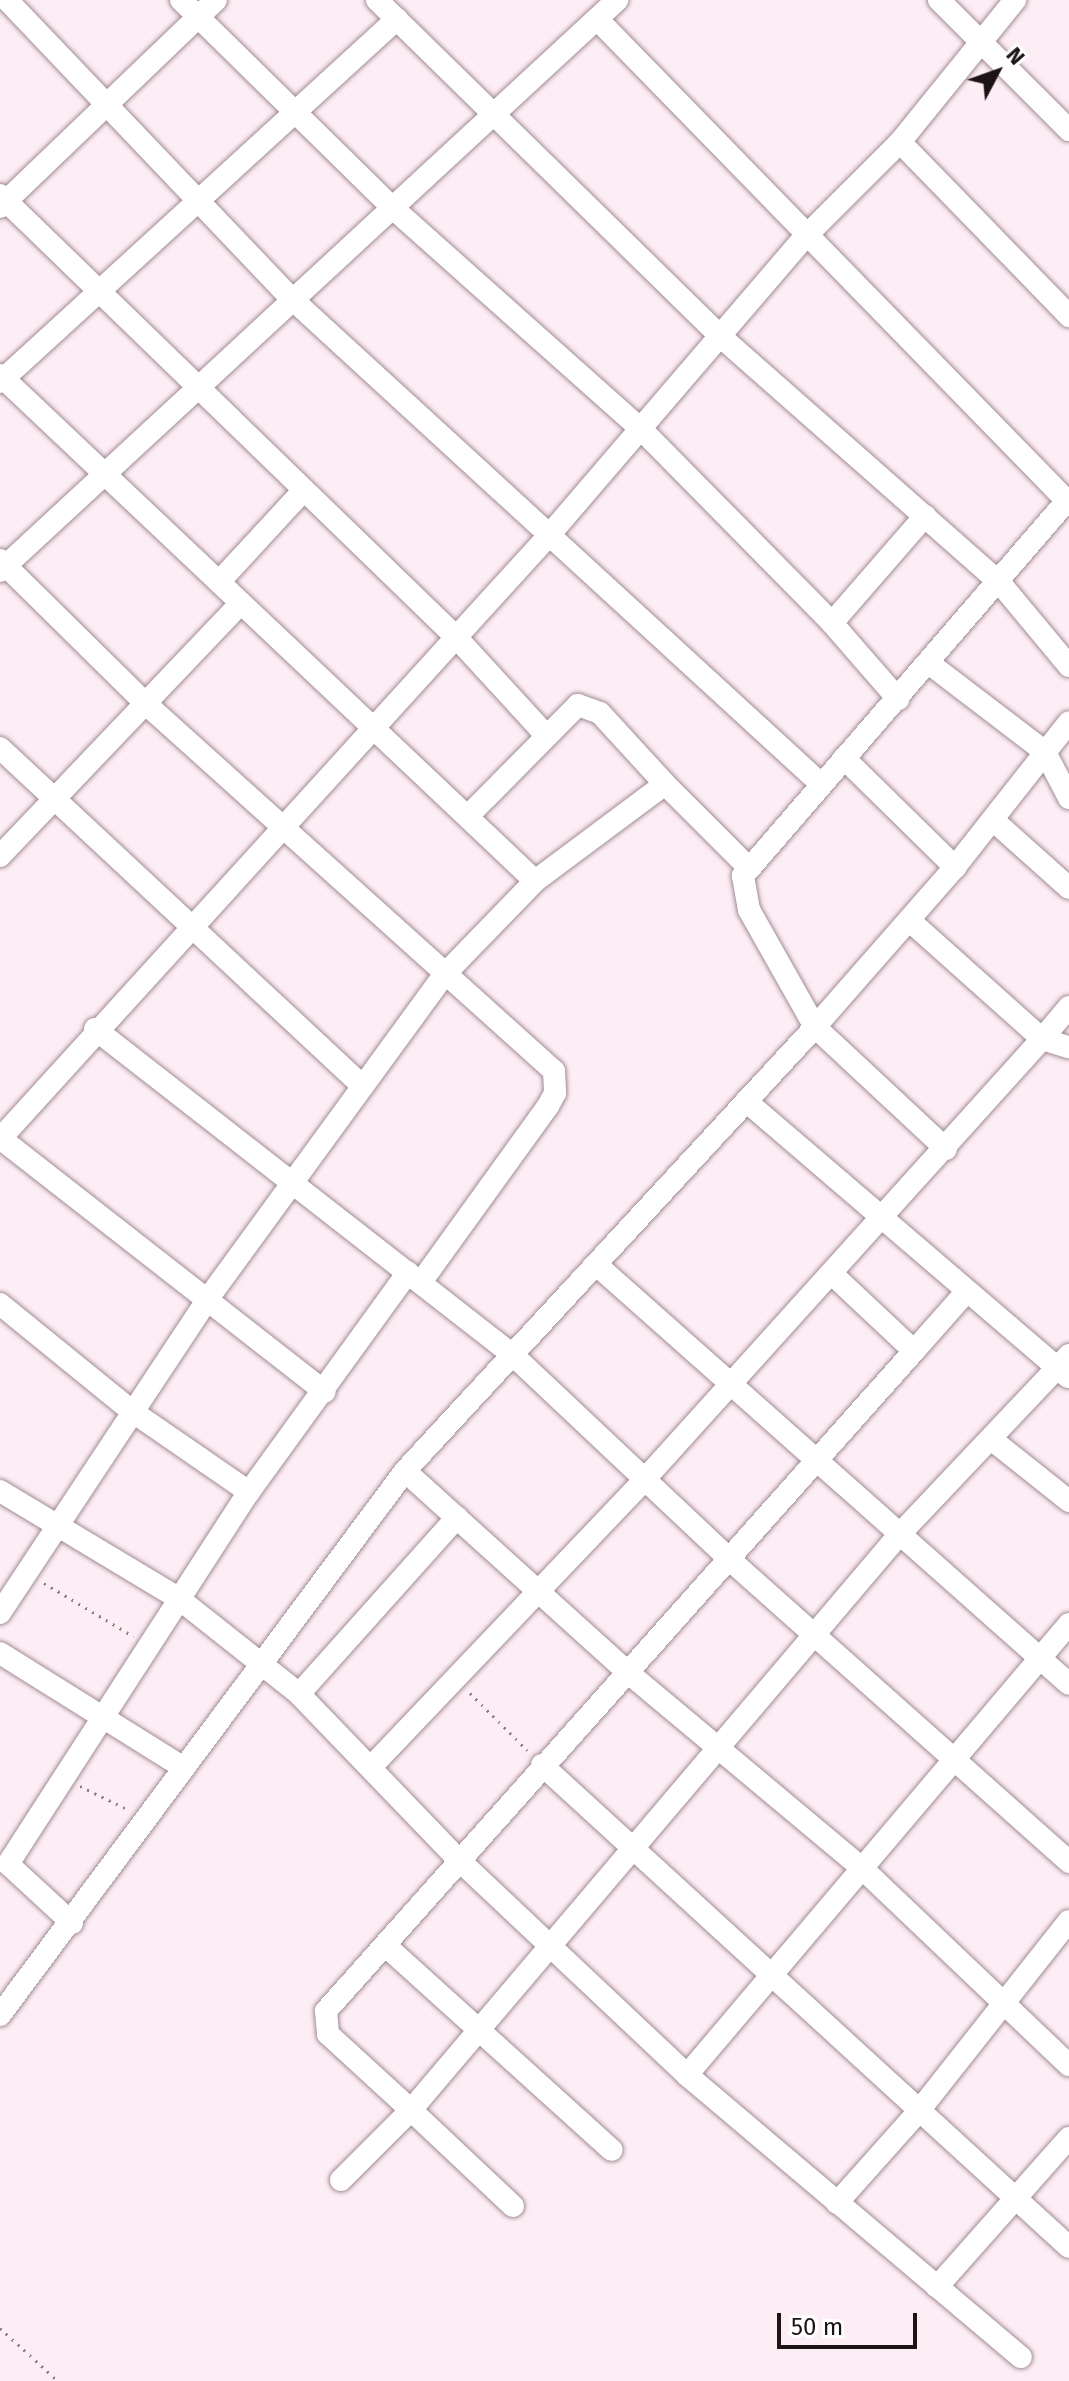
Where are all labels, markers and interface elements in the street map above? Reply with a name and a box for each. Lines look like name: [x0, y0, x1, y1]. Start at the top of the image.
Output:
north arrow: [957, 32, 1037, 112]
text: N: [1001, 42, 1030, 70]
scale bar: [781, 2297, 921, 2347]
text: 50 m: [791, 2313, 843, 2341]

